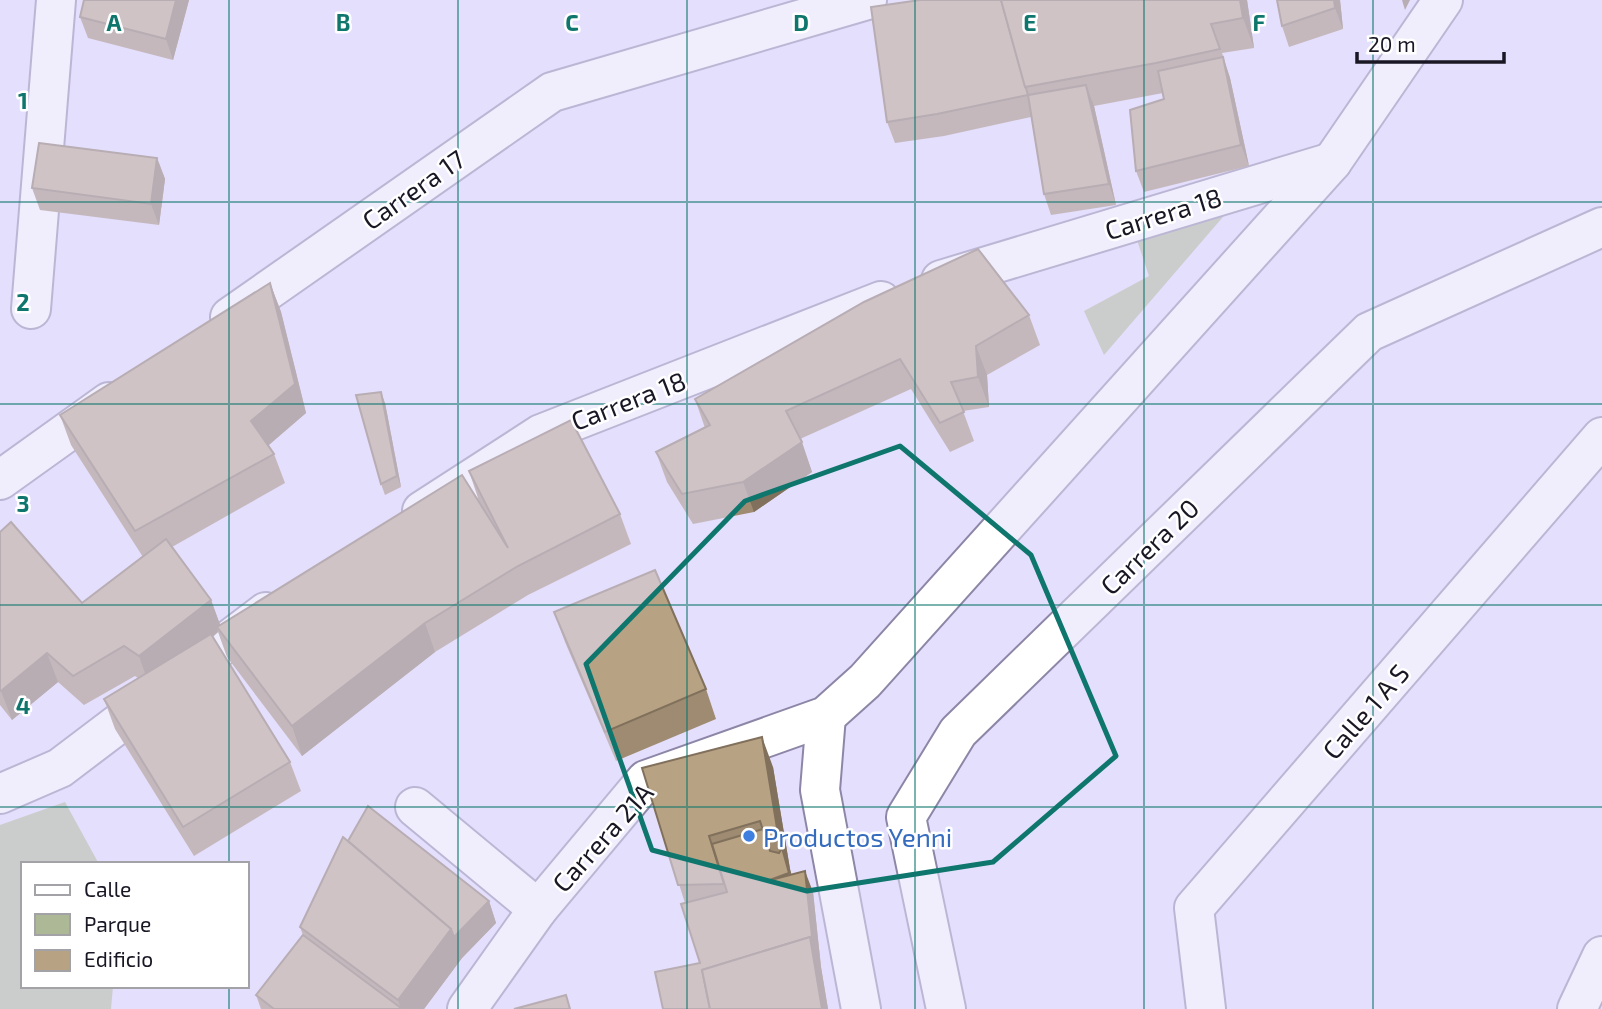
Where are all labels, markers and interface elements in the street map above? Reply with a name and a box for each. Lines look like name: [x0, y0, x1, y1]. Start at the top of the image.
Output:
text: A: [106, 8, 122, 36]
text: B: [336, 8, 350, 36]
text: C: [565, 8, 579, 36]
text: D: [793, 8, 809, 36]
text: E: [1023, 8, 1037, 36]
text: F: [1253, 8, 1266, 36]
scale bar: [1357, 21, 1504, 65]
text: 20 m: [1368, 31, 1416, 56]
text: 1: [18, 86, 28, 114]
street label: Carrera 17: [356, 143, 470, 235]
street label: Carrera 18: [1101, 181, 1225, 245]
text: 2: [16, 288, 30, 316]
street label: Carrera 18: [566, 364, 690, 436]
text: 3: [16, 489, 30, 517]
street label: Carrera 20: [1094, 492, 1204, 600]
street label: Calle 1 A S: [1315, 657, 1415, 765]
text: 4: [16, 691, 30, 719]
street label: Carrera 21A: [545, 776, 659, 898]
place label: Productos Yenni: [763, 821, 952, 852]
marker: Productos Yenni: [741, 828, 757, 844]
legend: [21, 862, 248, 988]
text: Calle: [84, 876, 131, 901]
text: Parque: [84, 911, 151, 936]
text: Edificio: [84, 946, 153, 971]

